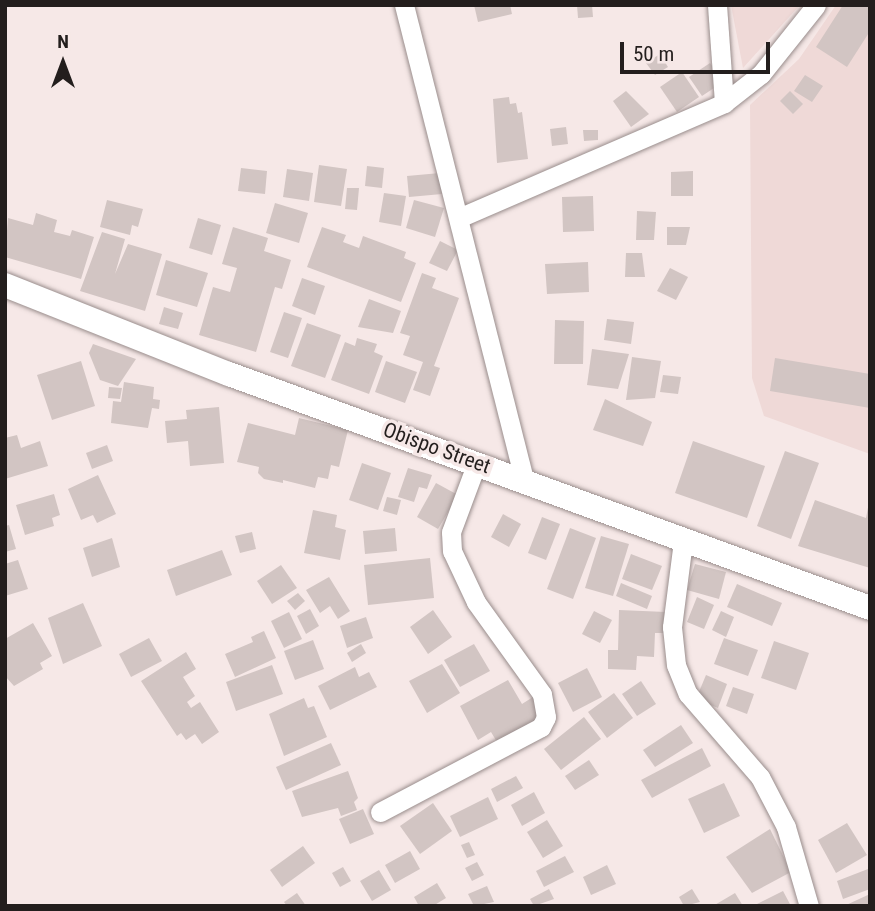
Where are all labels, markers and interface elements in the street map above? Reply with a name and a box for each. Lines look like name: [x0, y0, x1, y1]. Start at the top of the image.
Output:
north arrow: [28, 28, 98, 98]
scale bar: [623, 28, 774, 72]
text: N: [57, 30, 69, 53]
text: 50 m: [633, 42, 674, 66]
street label: Obispo Street: [380, 417, 494, 479]

